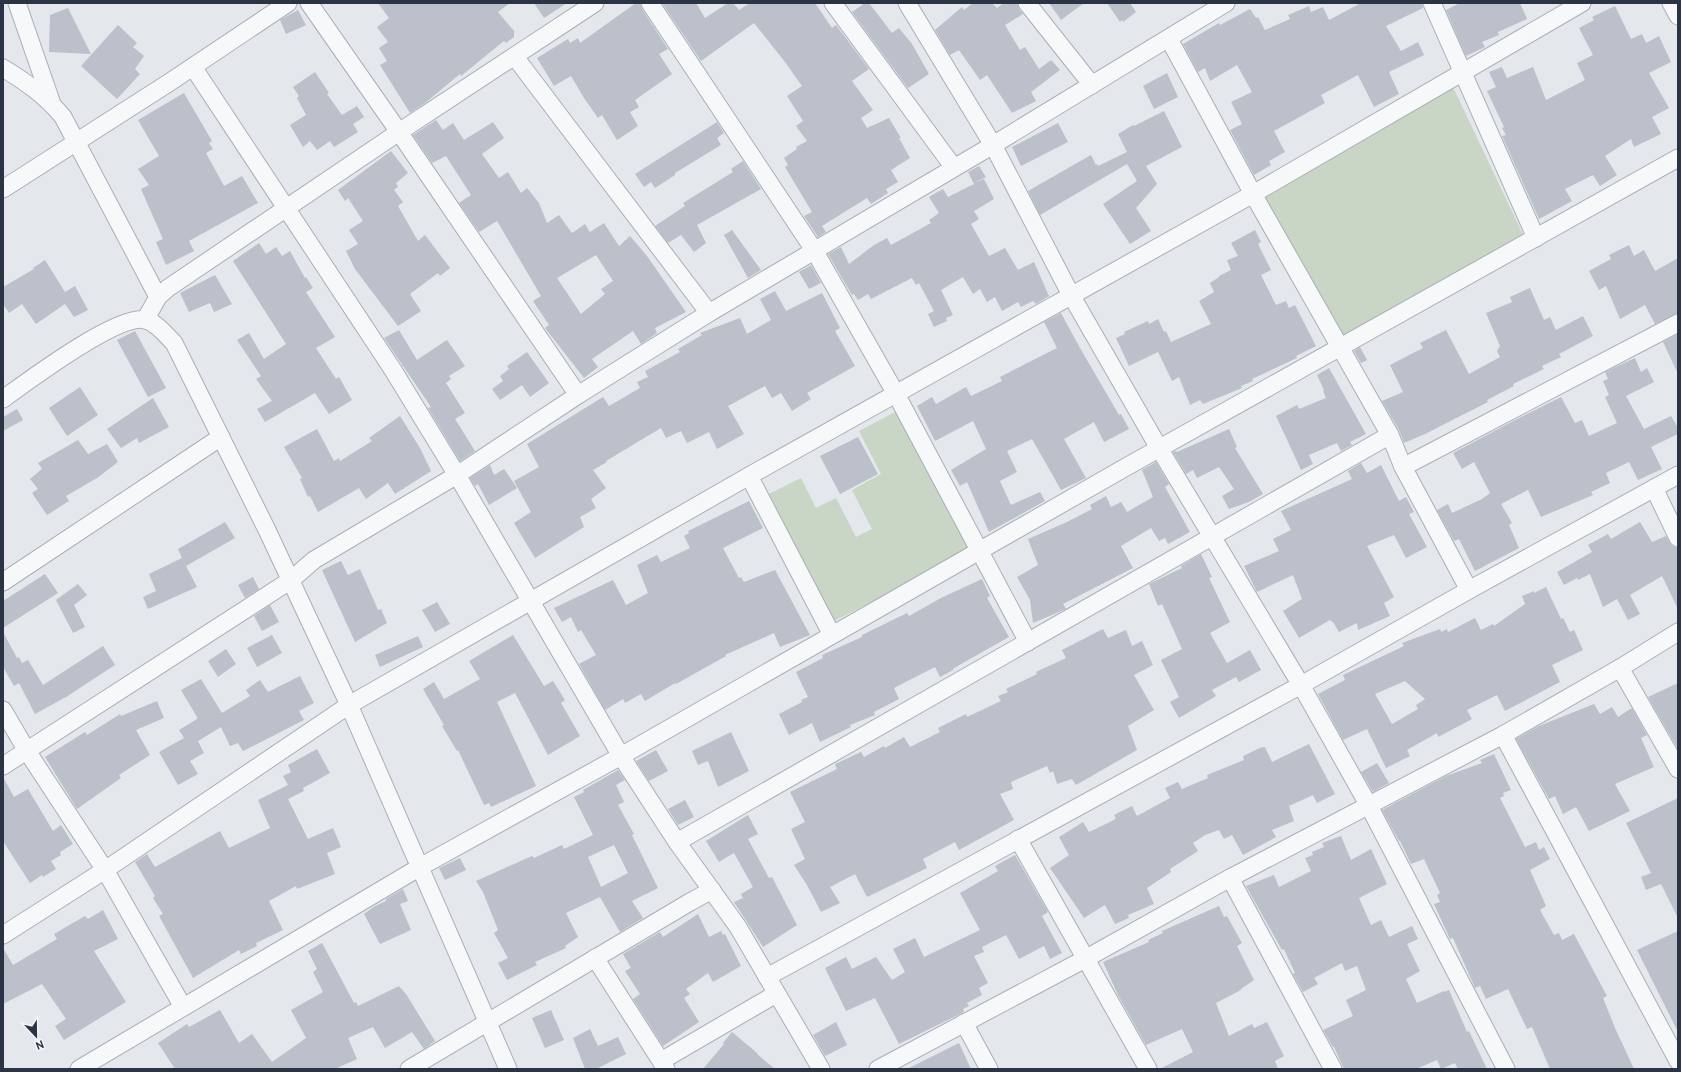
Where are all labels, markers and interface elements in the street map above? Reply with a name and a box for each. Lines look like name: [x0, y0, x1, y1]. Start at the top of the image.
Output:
north arrow: [16, 1016, 56, 1056]
text: N: [33, 1036, 46, 1052]

